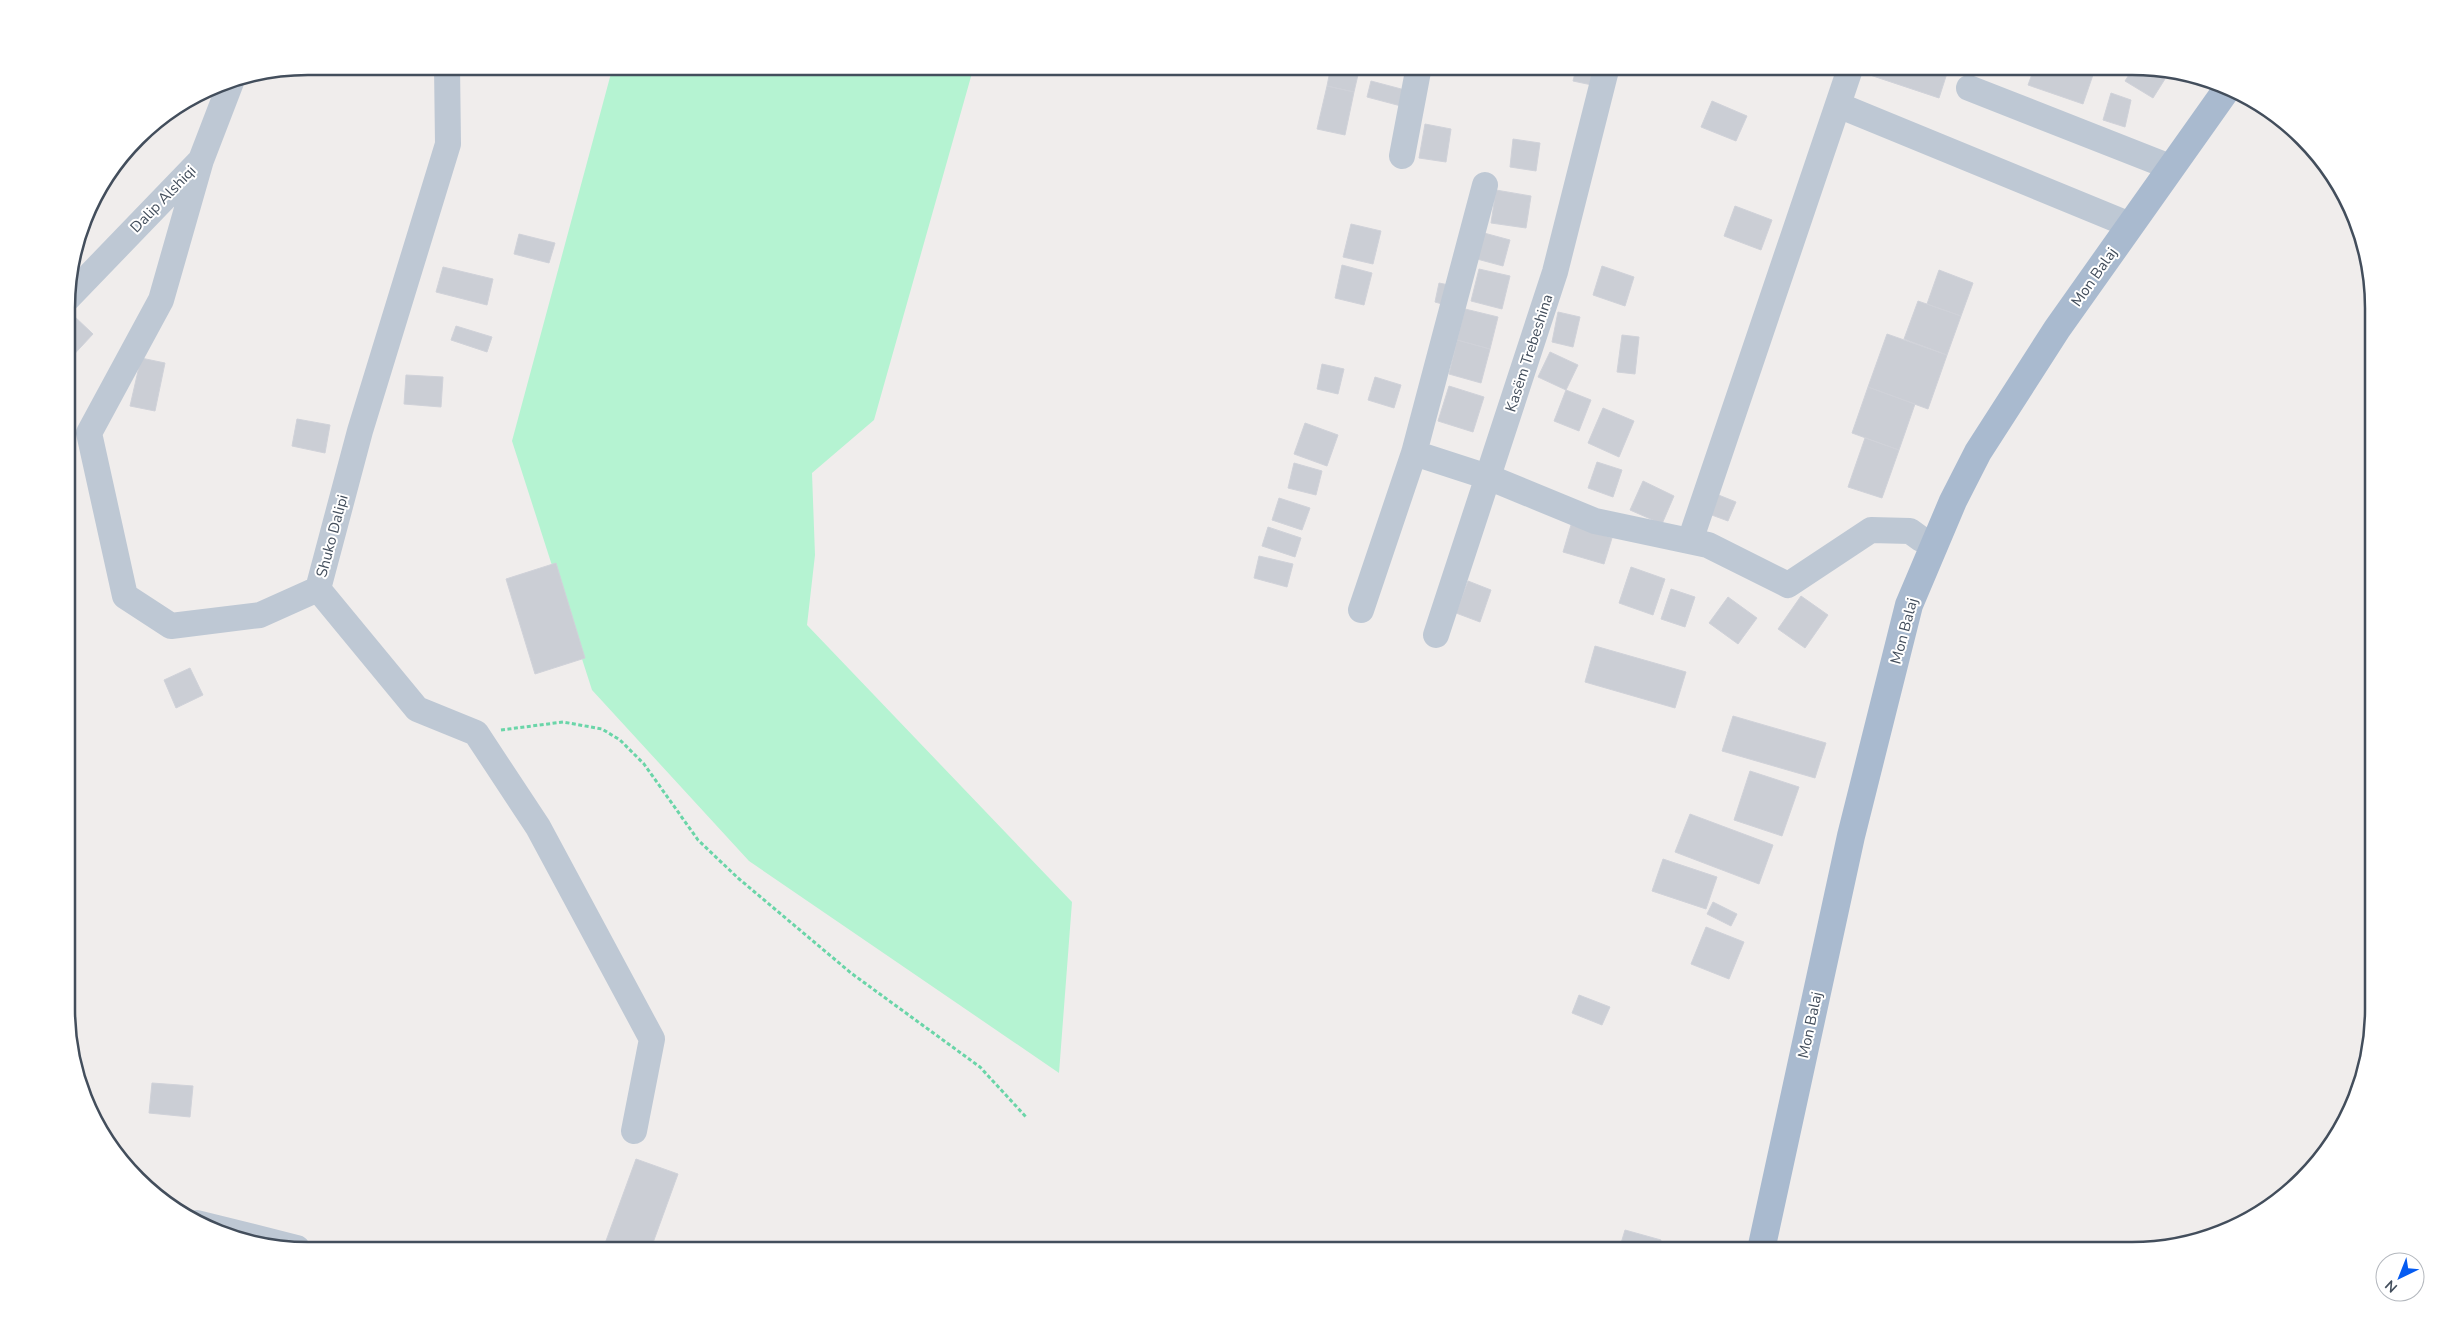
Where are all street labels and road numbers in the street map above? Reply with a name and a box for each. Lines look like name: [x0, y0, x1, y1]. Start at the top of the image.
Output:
street label: Dalip Alshiqi: [126, 161, 200, 237]
street label: Mon Balaj: [2066, 244, 2122, 310]
street label: Kasëm Trebeshina: [1501, 292, 1557, 414]
street label: Shuko Dalipi: [311, 492, 353, 580]
street label: Mon Balaj: [1886, 596, 1922, 666]
street label: Mon Balaj: [1793, 990, 1827, 1060]

